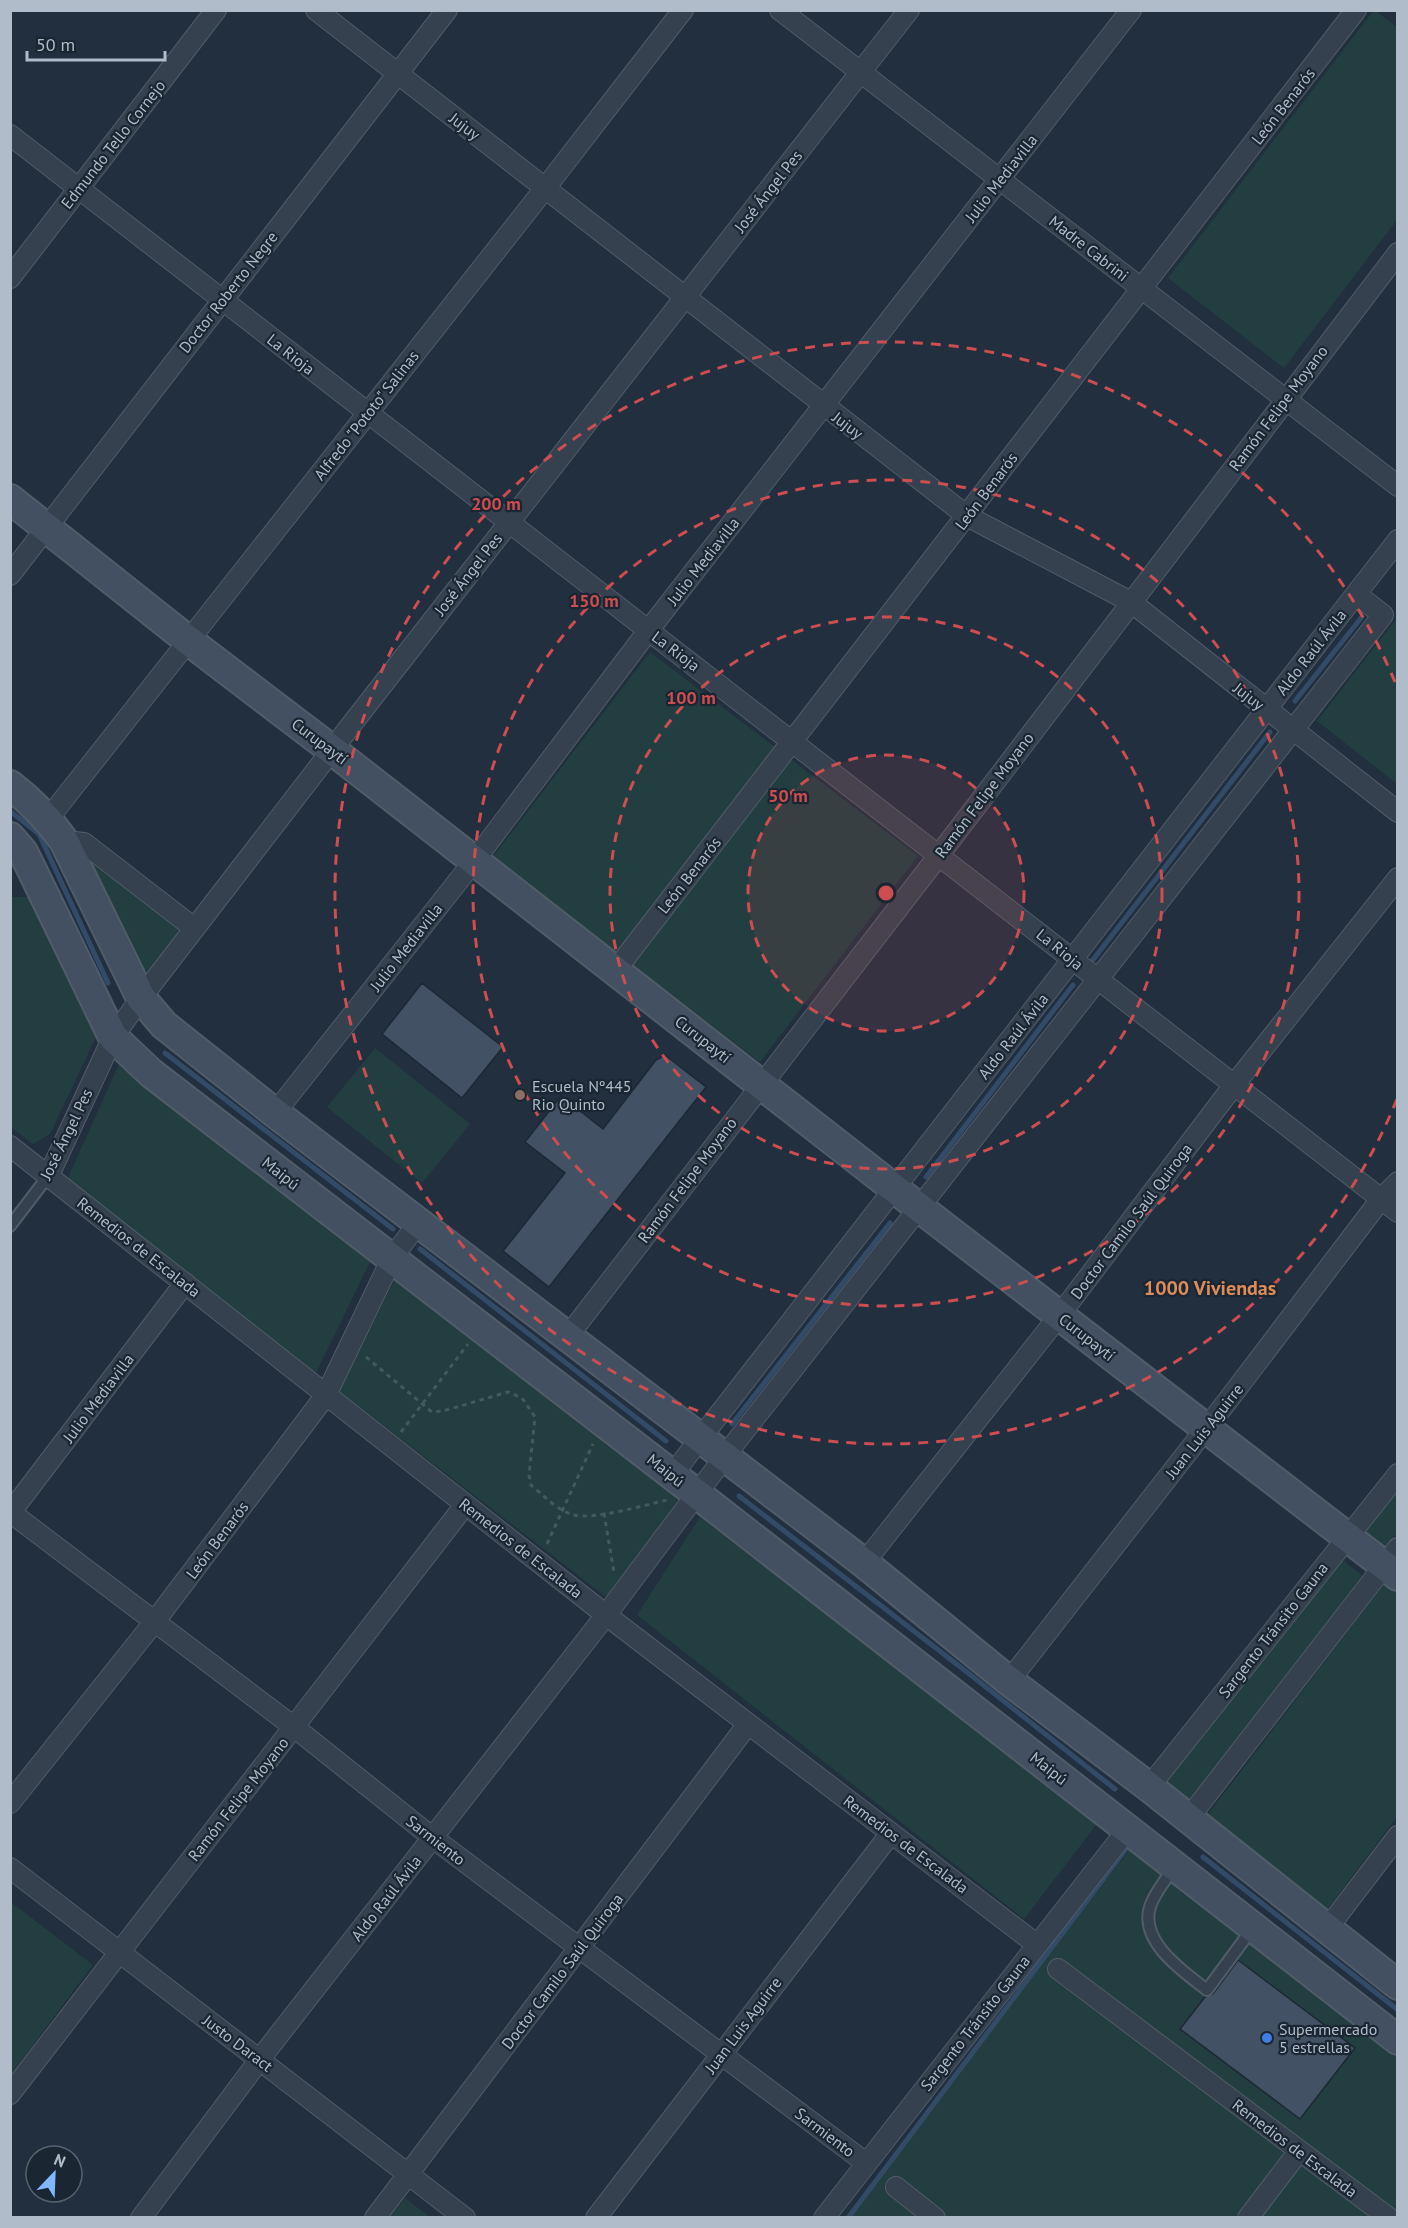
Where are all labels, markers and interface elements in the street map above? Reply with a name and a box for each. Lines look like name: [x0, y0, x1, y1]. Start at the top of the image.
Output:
scale bar: [27, 24, 165, 62]
text: 50 m: [36, 33, 75, 56]
street label: León Benarós: [1247, 63, 1319, 148]
street label: Edmundo Tello Cornejo: [56, 76, 170, 212]
street label: Jujuy: [445, 107, 485, 144]
street label: Julio Mediavilla: [960, 130, 1042, 227]
street label: José Ángel Pes: [729, 146, 806, 237]
street label: Madre Cabrini: [1045, 211, 1133, 285]
street label: Doctor Roberto Negre: [174, 227, 282, 357]
street label: La Rioja: [263, 329, 319, 379]
street label: Ramón Felipe Moyano: [1224, 341, 1332, 475]
street label: Alfredo "Pototo" Salinas: [309, 346, 423, 484]
street label: Jujuy: [828, 406, 868, 443]
street label: León Benarós: [950, 448, 1022, 534]
text: 200 m: [471, 492, 521, 515]
street label: Julio Mediavilla: [662, 513, 744, 610]
street label: José Ángel Pes: [429, 529, 506, 620]
text: 150 m: [569, 589, 619, 612]
street label: Aldo Raúl Ávila: [1271, 605, 1351, 699]
street label: La Rioja: [648, 627, 704, 675]
street label: Jujuy: [1229, 677, 1269, 715]
text: 100 m: [666, 686, 716, 709]
street label: Curupaytí: [288, 713, 352, 769]
street label: Ramón Felipe Moyano: [930, 728, 1038, 862]
text: 50 m: [768, 784, 808, 807]
street label: León Benarós: [653, 832, 725, 917]
centre of rings: [876, 883, 896, 903]
street label: Julio Mediavilla: [365, 899, 447, 996]
street label: La Rioja: [1032, 924, 1088, 974]
street label: Aldo Raúl Ávila: [973, 989, 1053, 1083]
street label: Curupaytí: [671, 1011, 735, 1067]
place label: Escuela Nº445 Rio Quinto: [532, 1076, 631, 1114]
street label: José Ángel Pes: [35, 1085, 97, 1184]
marker: Escuela Nº445 Rio Quinto: [513, 1088, 527, 1102]
street label: Ramón Felipe Moyano: [633, 1113, 741, 1247]
street label: Doctor Camilo Saúl Quiroga: [1066, 1139, 1196, 1303]
street label: Maipú: [258, 1152, 304, 1194]
street label: Remedios de Escalada: [73, 1193, 205, 1301]
district label: 1000 Viviendas: [1144, 1275, 1276, 1301]
street label: Curupaytí: [1055, 1309, 1119, 1365]
street label: Julio Mediavilla: [58, 1350, 138, 1447]
street label: Juan Luis Aguirre: [1160, 1379, 1247, 1483]
street label: Maipú: [643, 1449, 689, 1491]
street label: Remedios de Escalada: [455, 1494, 587, 1602]
street label: León Benarós: [181, 1497, 253, 1583]
street label: Sargento Tránsito Gauna: [1214, 1558, 1332, 1702]
street label: Ramón Felipe Moyano: [183, 1733, 293, 1865]
street label: Maipú: [1026, 1747, 1072, 1789]
street label: Remedios de Escalada: [840, 1791, 972, 1897]
street label: Sarmiento: [402, 1811, 470, 1869]
street label: Aldo Raúl Ávila: [346, 1851, 426, 1945]
street label: Doctor Camilo Saúl Quiroga: [497, 1889, 627, 2053]
street label: Sargento Tránsito Gauna: [916, 1951, 1034, 2095]
street label: Juan Luis Aguirre: [700, 1973, 786, 2078]
street label: Justo Daract: [198, 2010, 277, 2076]
place label: Supermercado 5 estrellas: [1279, 2019, 1377, 2057]
marker: Supermercado 5 estrellas: [1260, 2031, 1274, 2045]
street label: Remedios de Escalada: [1229, 2095, 1361, 2201]
street label: Sarmiento: [791, 2103, 859, 2161]
north arrow: [24, 2144, 84, 2204]
text: N: [51, 2149, 69, 2171]

